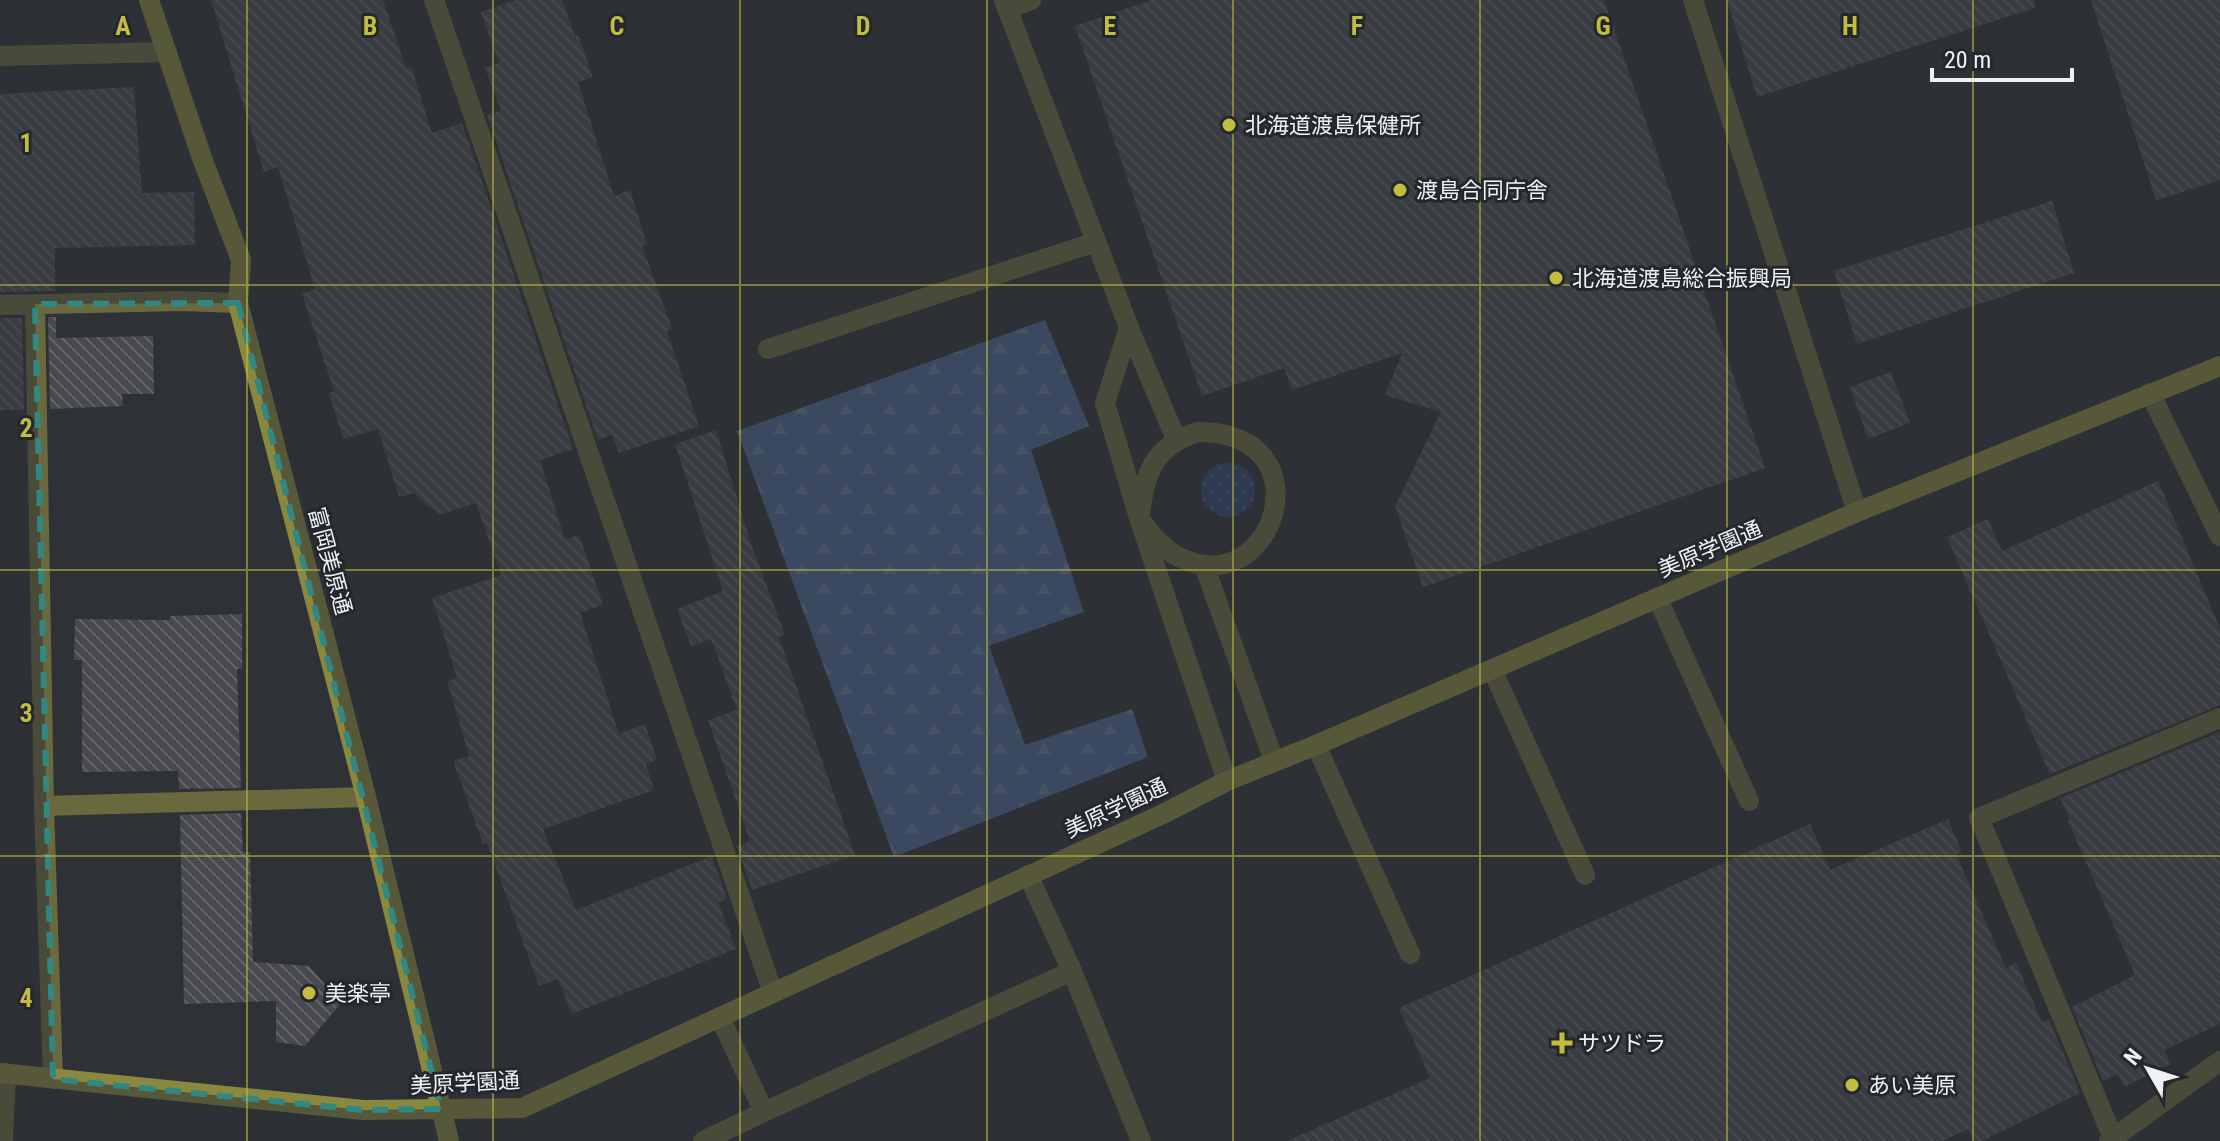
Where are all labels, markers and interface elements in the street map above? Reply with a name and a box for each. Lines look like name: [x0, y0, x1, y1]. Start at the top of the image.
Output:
text: A: [115, 11, 131, 41]
text: B: [363, 11, 377, 41]
text: C: [610, 11, 625, 41]
text: D: [856, 11, 870, 41]
text: E: [1104, 11, 1117, 41]
text: F: [1351, 11, 1363, 41]
text: G: [1595, 11, 1611, 41]
text: H: [1842, 11, 1858, 41]
scale bar: [1932, 32, 2072, 82]
text: 20 m: [1944, 46, 1991, 74]
place label: 北海道渡島保健所: [1245, 113, 1421, 138]
marker: 北海道渡島保健所: [1220, 116, 1238, 134]
text: 1: [19, 128, 33, 158]
place label: 渡島合同庁舎: [1416, 178, 1548, 203]
marker: 渡島合同庁舎: [1391, 181, 1409, 199]
place label: 北海道渡島総合振興局: [1572, 266, 1792, 291]
marker: 北海道渡島総合振興局: [1547, 269, 1565, 287]
text: 2: [19, 413, 33, 443]
street label: 富岡美原通: [304, 505, 356, 617]
street label: 美原学園通: [1654, 516, 1766, 582]
text: 3: [19, 698, 33, 728]
street label: 美原学園通: [1061, 773, 1171, 843]
place label: 美楽亭: [325, 981, 391, 1006]
text: 4: [19, 983, 33, 1013]
marker: 美楽亭: [300, 984, 318, 1002]
north arrow: [2108, 1029, 2188, 1109]
place label: サツドラ: [1578, 1031, 1666, 1056]
marker: サツドラ: [1553, 1034, 1571, 1052]
text: N: [2119, 1044, 2147, 1070]
street label: 美原学園通: [409, 1068, 521, 1098]
place label: あい美原: [1868, 1073, 1956, 1098]
marker: あい美原: [1843, 1076, 1861, 1094]

